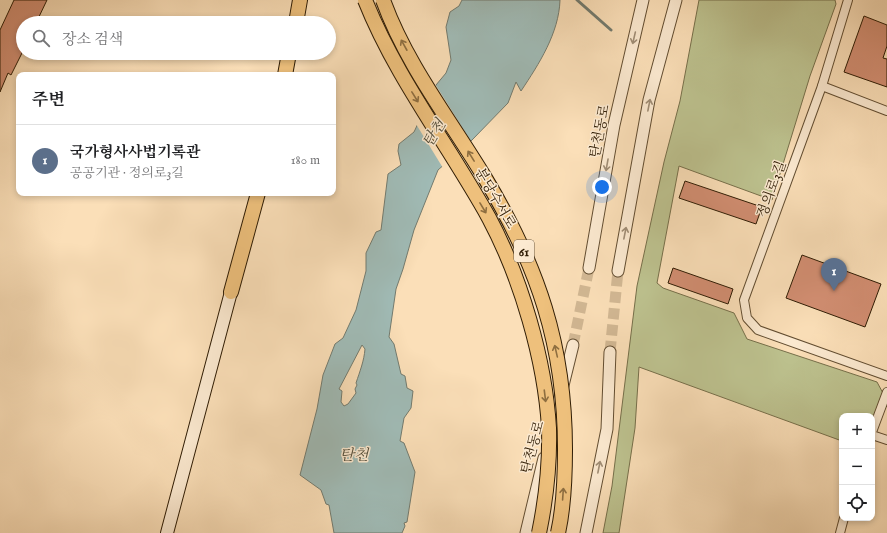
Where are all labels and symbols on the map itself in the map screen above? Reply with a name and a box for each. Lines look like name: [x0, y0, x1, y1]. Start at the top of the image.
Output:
one-way arrow: [630, 31, 638, 44]
one-way arrow: [400, 39, 407, 51]
one-way arrow: [411, 91, 419, 103]
one-way arrow: [645, 99, 653, 112]
street label: 탄천동로: [586, 102, 614, 159]
water label: 탄천: [419, 115, 451, 151]
one-way arrow: [467, 151, 475, 162]
one-way arrow: [603, 158, 611, 171]
street label: 정의로3길: [753, 158, 791, 220]
street label: 분당수서로: [470, 165, 520, 233]
your location: [592, 177, 612, 197]
one-way arrow: [479, 202, 487, 214]
one-way arrow: [621, 227, 629, 240]
road number: 61: [514, 240, 534, 262]
pin: 1: [821, 258, 847, 291]
one-way arrow: [552, 345, 560, 358]
one-way arrow: [541, 389, 549, 402]
street label: 탄천동로: [517, 418, 549, 476]
water label: 탄천: [340, 446, 370, 465]
one-way arrow: [596, 461, 604, 474]
one-way arrow: [559, 488, 566, 501]

